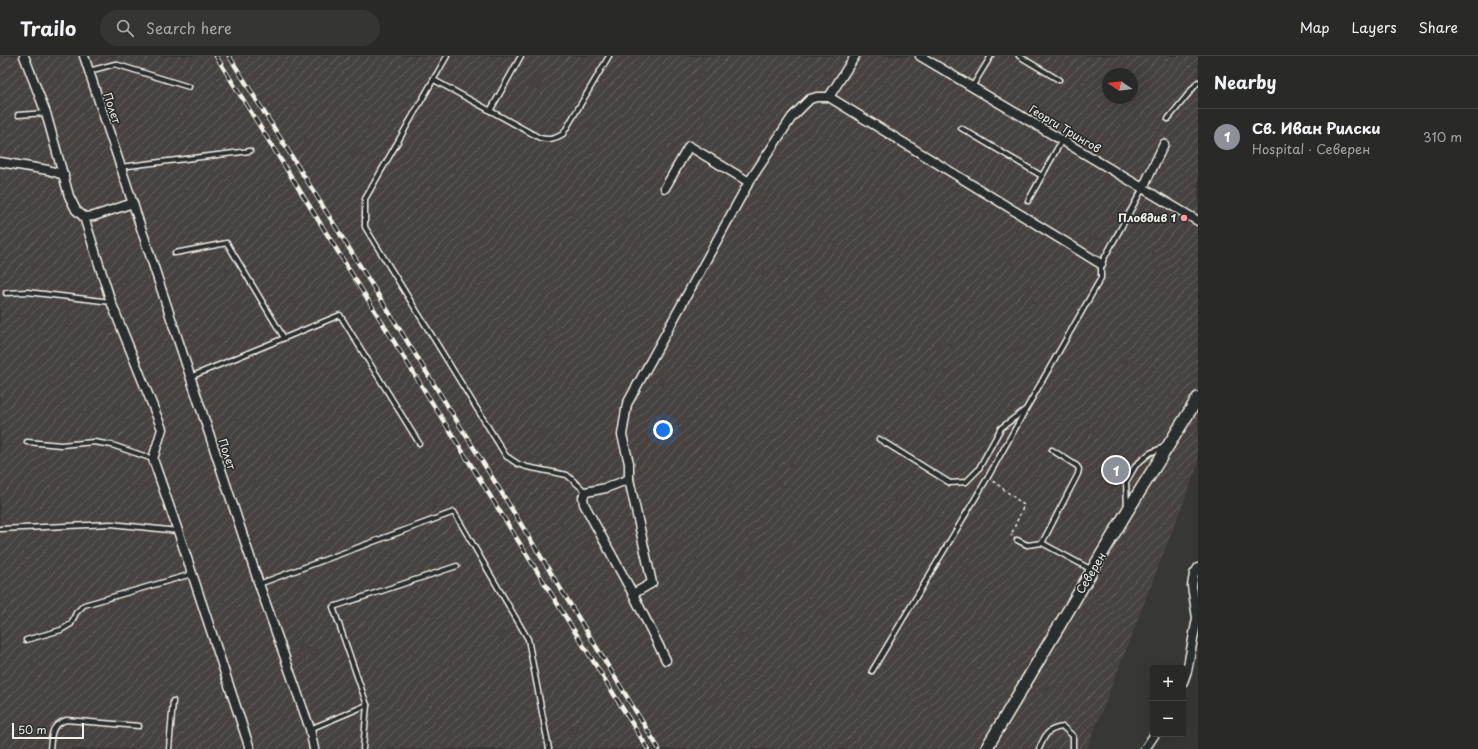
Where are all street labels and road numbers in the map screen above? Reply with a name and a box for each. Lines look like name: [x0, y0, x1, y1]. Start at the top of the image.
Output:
street label: Полет: [100, 90, 126, 126]
street label: Георги Трингов: [1026, 100, 1104, 157]
street label: Полет: [215, 436, 241, 472]
street label: Северен: [1071, 549, 1110, 597]

